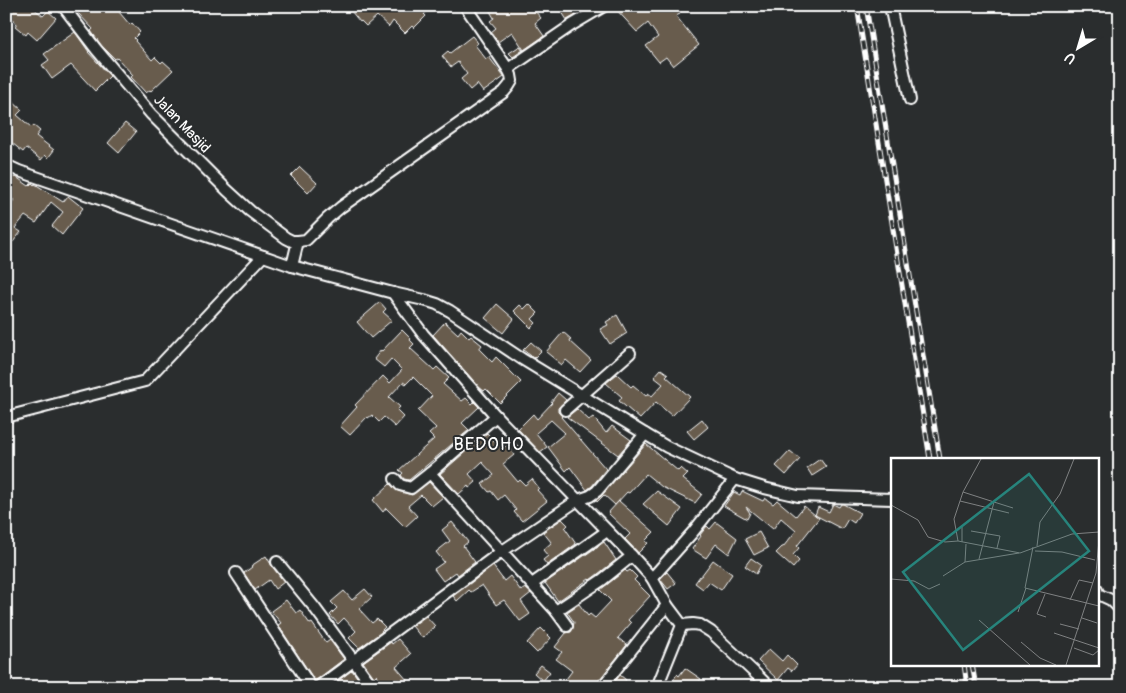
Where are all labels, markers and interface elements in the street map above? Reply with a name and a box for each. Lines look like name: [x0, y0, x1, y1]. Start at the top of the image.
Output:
north arrow: [1054, 22, 1104, 72]
text: U: [1061, 48, 1079, 67]
street label: Jalan Masjid: [149, 91, 215, 157]
district label: BEDOHO: [453, 433, 525, 456]
inset map: [891, 458, 1098, 666]

